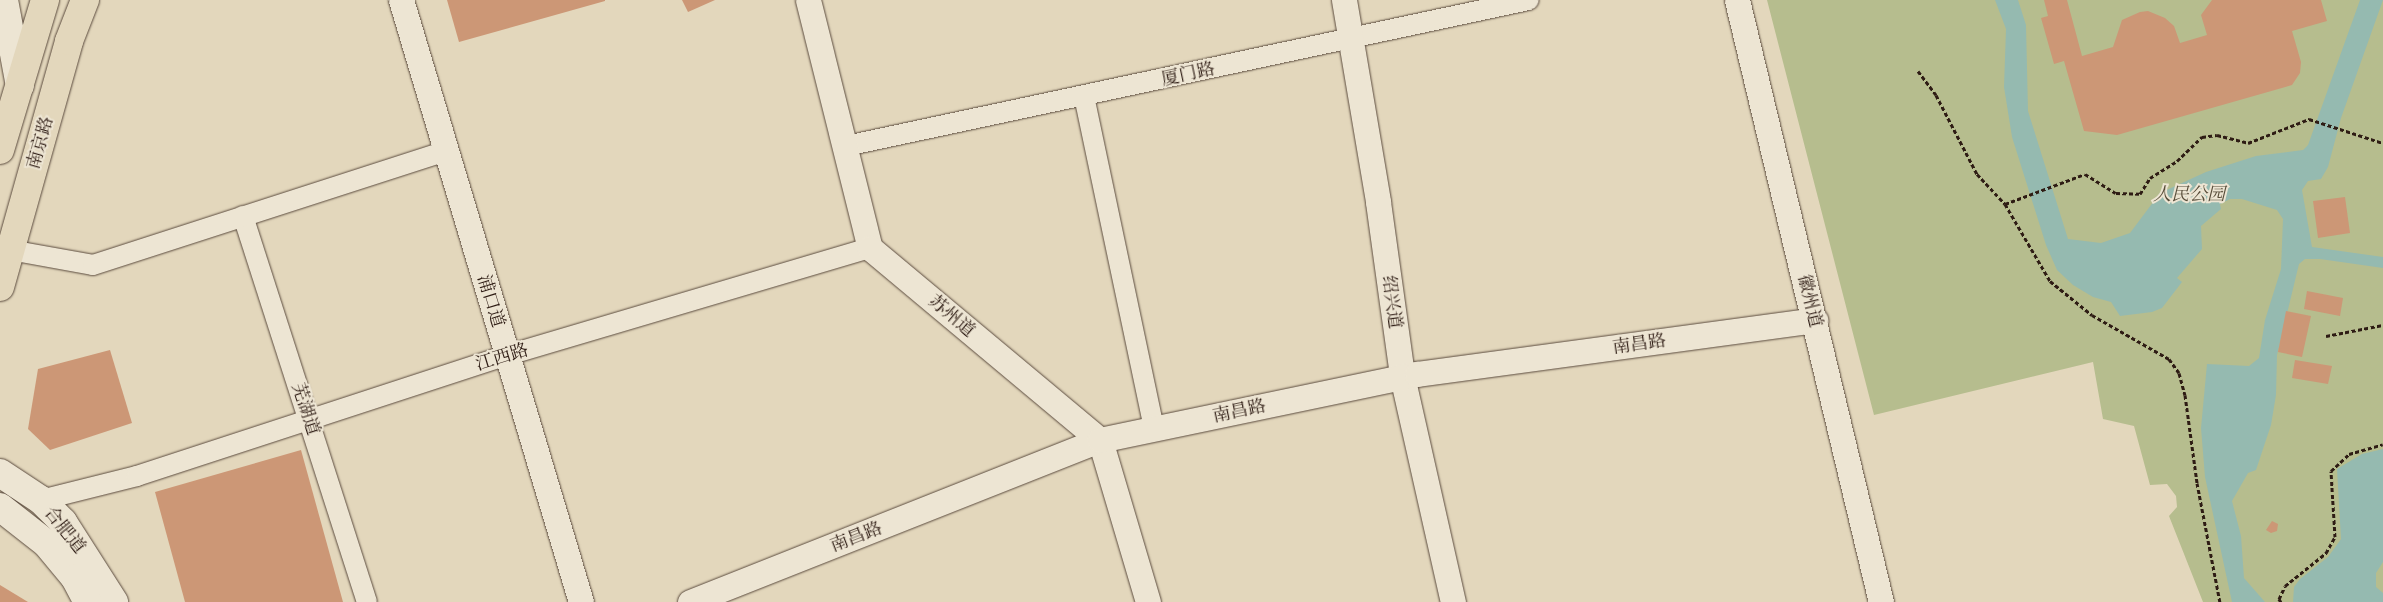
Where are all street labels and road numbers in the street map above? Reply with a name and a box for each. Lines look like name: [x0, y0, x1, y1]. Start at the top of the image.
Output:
street label: 厦门路: [1159, 58, 1217, 90]
street label: 南京路: [22, 114, 58, 172]
street label: 浦口道: [473, 272, 509, 330]
street label: 徽州道: [1793, 272, 1827, 330]
street label: 绍兴道: [1378, 274, 1406, 330]
street label: 苏州道: [924, 290, 980, 342]
street label: 南昌路: [1611, 330, 1667, 358]
street label: 江西路: [473, 339, 531, 375]
street label: 芜湖道: [287, 380, 325, 438]
street label: 南昌路: [1210, 395, 1268, 427]
street label: 合肥道: [40, 502, 90, 558]
street label: 南昌路: [827, 517, 885, 557]

